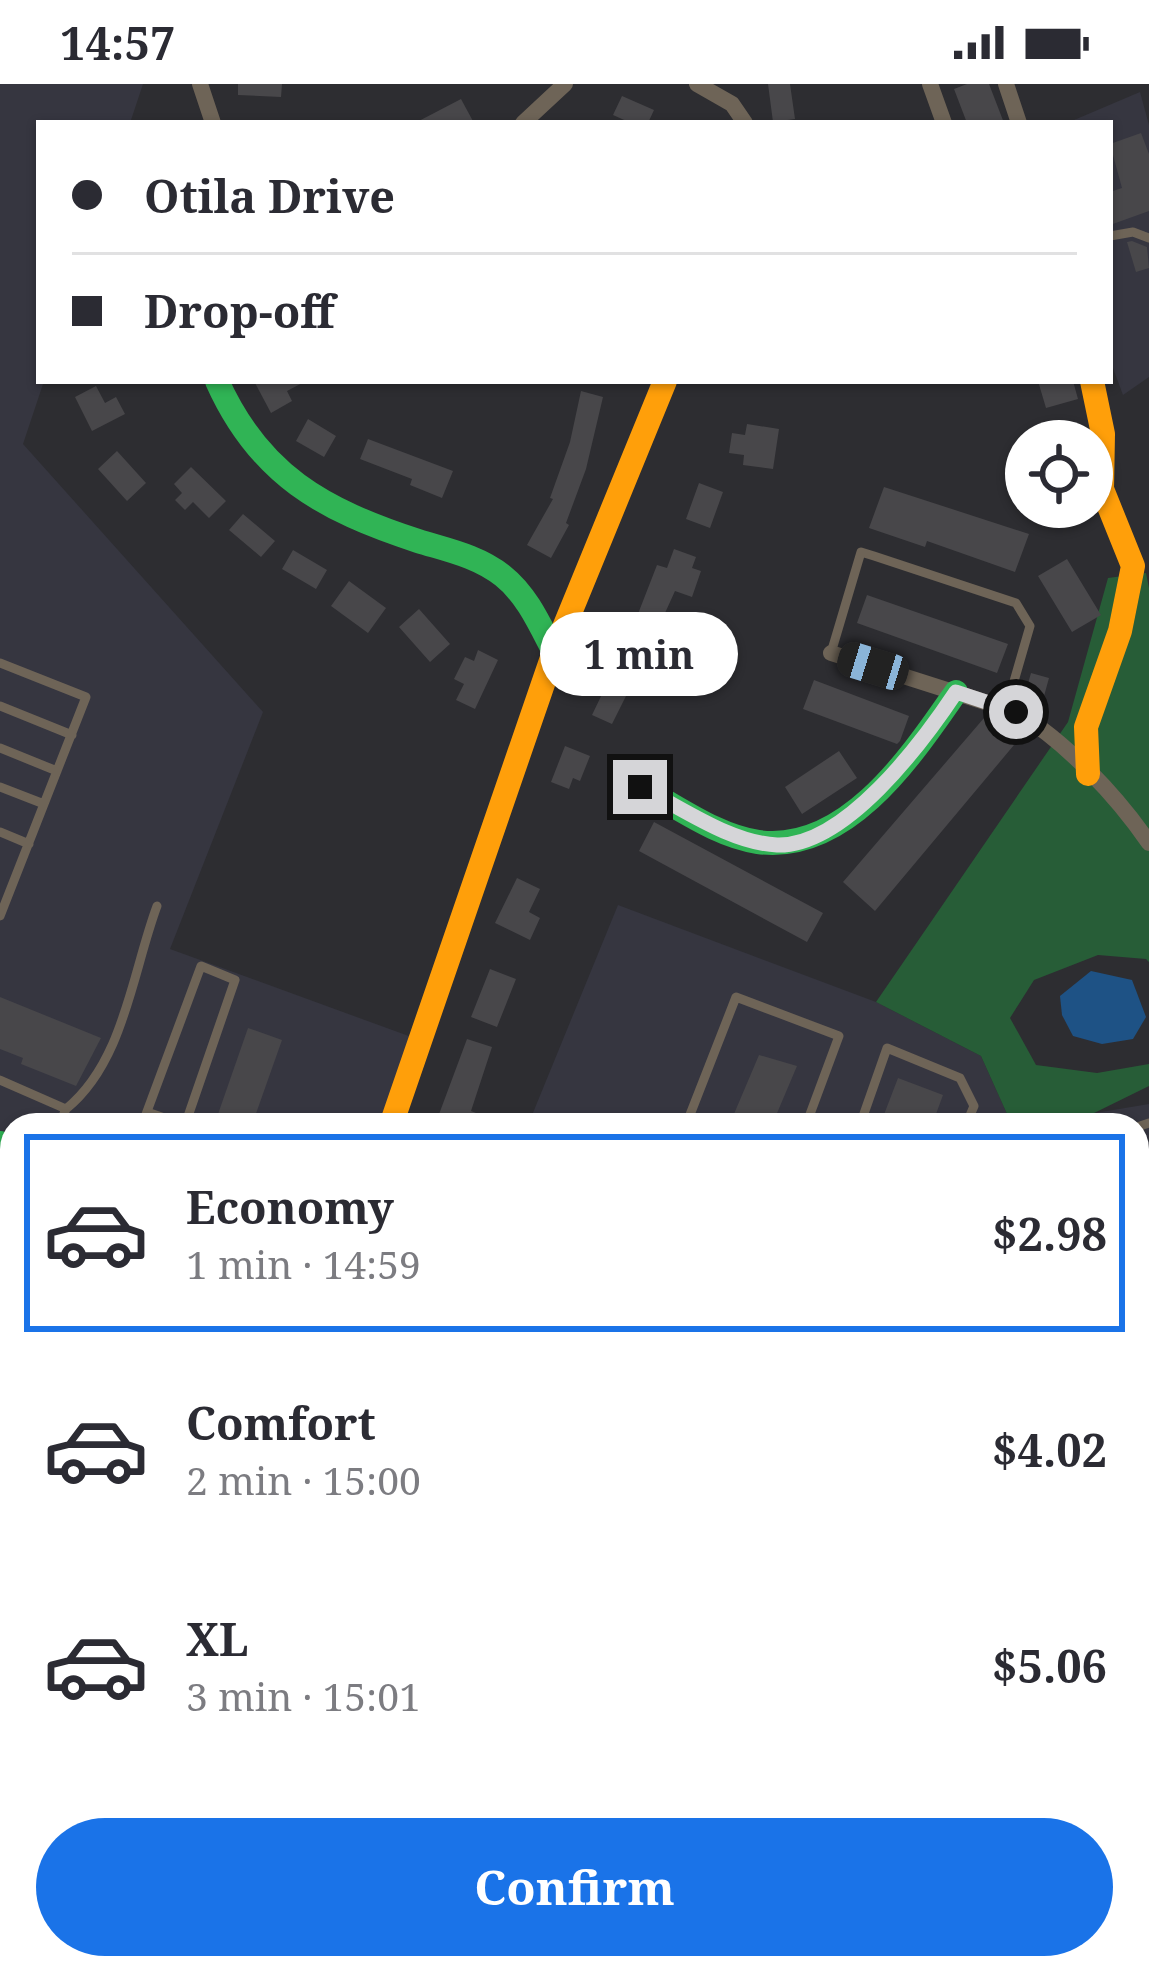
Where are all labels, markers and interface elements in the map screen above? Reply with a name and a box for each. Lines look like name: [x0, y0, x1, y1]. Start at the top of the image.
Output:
text: 14:57: [60, 12, 175, 73]
text: Otila Drive: [144, 165, 395, 226]
text: Drop-off: [144, 280, 335, 341]
map controls: [1005, 420, 1113, 528]
button: locate: [1005, 420, 1113, 528]
callout: 1 min: [541, 613, 739, 697]
text: 1 min: [584, 627, 694, 680]
car: [833, 638, 913, 694]
route start: [989, 685, 1043, 739]
route end: [613, 760, 667, 814]
text: Economy: [186, 1176, 394, 1237]
icon: car: [42, 1179, 150, 1287]
text: $2.98: [992, 1203, 1107, 1264]
text: 1 min · 14:59: [186, 1237, 421, 1290]
text: Comfort: [186, 1392, 376, 1453]
icon: car: [42, 1395, 150, 1503]
text: $4.02: [992, 1419, 1107, 1480]
text: 2 min · 15:00: [186, 1453, 421, 1506]
text: XL: [186, 1608, 248, 1669]
icon: car: [42, 1611, 150, 1719]
text: $5.06: [992, 1635, 1107, 1696]
text: 3 min · 15:01: [186, 1669, 421, 1722]
button: Confirm: [36, 1818, 1113, 1956]

